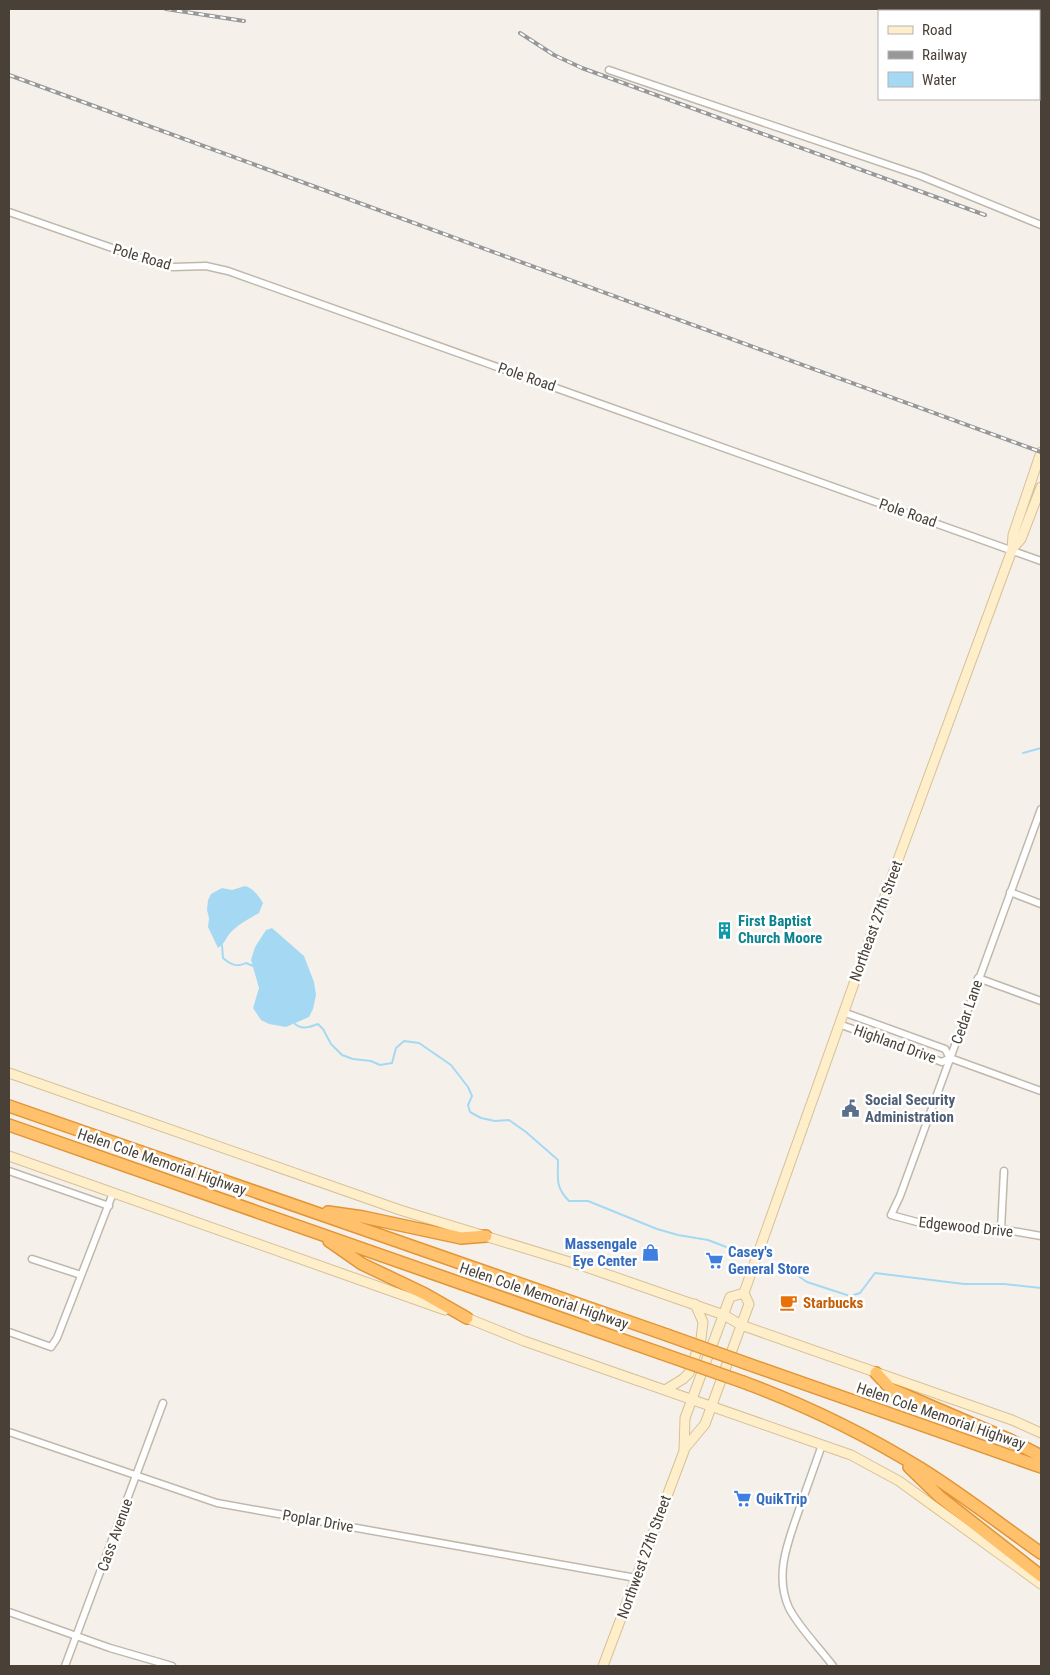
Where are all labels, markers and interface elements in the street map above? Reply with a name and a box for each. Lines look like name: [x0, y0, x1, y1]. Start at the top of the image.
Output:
legend: [878, 10, 1040, 100]
text: Road: [922, 21, 952, 39]
text: Railway: [922, 46, 967, 64]
text: Water: [922, 71, 957, 89]
street label: Pole Road: [111, 240, 173, 274]
street label: Pole Road: [496, 359, 558, 395]
street label: Pole Road: [877, 495, 939, 531]
street label: Northeast 27th Street: [846, 858, 906, 984]
place label: First Baptist Church Moore: [738, 912, 822, 947]
building icon: First Baptist Church Moore: [714, 920, 734, 940]
street label: Cedar Lane: [948, 977, 986, 1047]
street label: Highland Drive: [851, 1021, 939, 1067]
place label: Social Security Administration: [865, 1091, 955, 1126]
public building icon: Social Security Administration: [841, 1099, 861, 1119]
street label: Helen Cole Memorial Highway: [75, 1125, 249, 1199]
street label: Edgewood Drive: [918, 1213, 1014, 1241]
place label: Massengale Eye Center: [565, 1235, 637, 1270]
shop icon: Massengale Eye Center: [641, 1243, 661, 1263]
place label: Casey's General Store: [728, 1243, 810, 1278]
supermarket icon: Casey's General Store: [704, 1251, 724, 1271]
street label: Helen Cole Memorial Highway: [457, 1259, 631, 1333]
cafe icon: Starbucks: [779, 1293, 799, 1313]
place label: Starbucks: [803, 1294, 864, 1312]
street label: Helen Cole Memorial Highway: [854, 1379, 1028, 1453]
supermarket icon: QuikTrip: [732, 1489, 752, 1509]
place label: QuikTrip: [756, 1490, 807, 1508]
street label: Northwest 27th Street: [613, 1493, 675, 1621]
street label: Cass Avenue: [94, 1496, 136, 1574]
street label: Poplar Drive: [281, 1506, 355, 1536]

